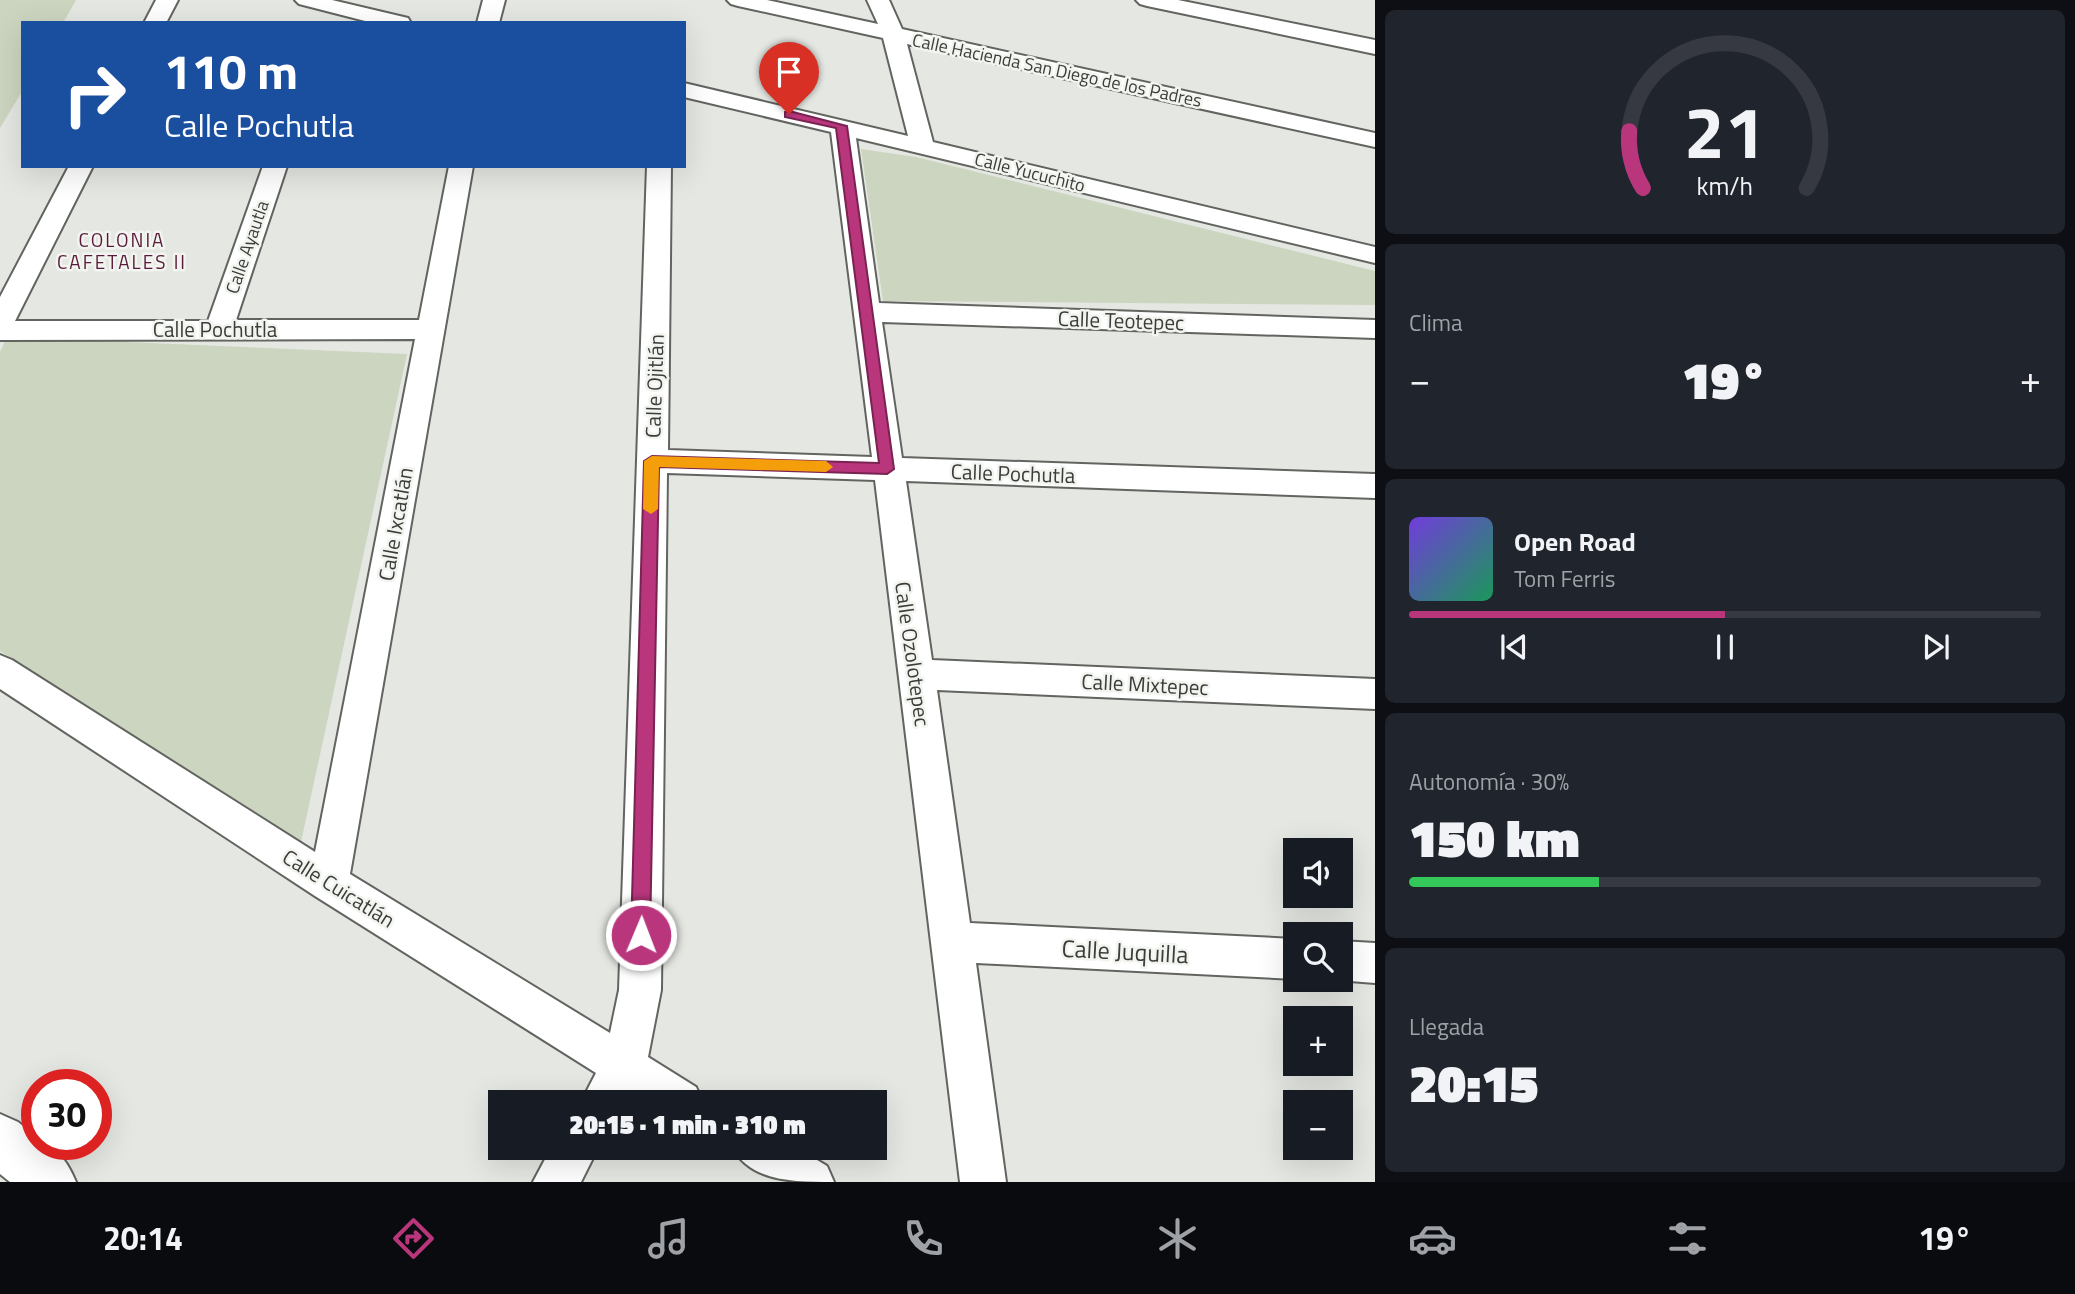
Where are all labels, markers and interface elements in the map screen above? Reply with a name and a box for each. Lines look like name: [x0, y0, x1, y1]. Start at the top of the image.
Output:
street label: Calle Hacienda San Diego de los Padres: [910, 26, 1204, 114]
text: 110 m: [164, 33, 298, 108]
pin: [759, 42, 819, 114]
icon: right: [49, 49, 140, 140]
icon: arrive: [770, 53, 808, 91]
text: 21: [1684, 77, 1766, 187]
text: Calle Pochutla: [164, 101, 354, 149]
street label: Calle Yucuchito: [972, 145, 1088, 199]
text: km/h: [1697, 167, 1753, 205]
street label: Calle Ayautla: [218, 197, 276, 297]
district label: COLONIA CAFETALES II: [57, 225, 187, 276]
street label: Calle Teotepec: [1057, 302, 1185, 338]
text: Clima: [1409, 305, 1463, 340]
street label: Calle Pochutla: [153, 313, 278, 345]
street label: Calle Ojitlán: [636, 333, 672, 439]
text: 19°: [1682, 340, 1768, 419]
text: −: [1409, 350, 1430, 408]
text: +: [2020, 350, 2041, 408]
street label: Calle Pochutla: [950, 455, 1076, 491]
street label: Calle Ixcatlán: [369, 465, 421, 583]
text: Open Road: [1514, 522, 1636, 561]
text: Tom Ferris: [1514, 561, 1615, 596]
street label: Calle Ozolotepec: [887, 579, 939, 729]
icon: previous: [1495, 628, 1533, 666]
icon: pause: [1706, 628, 1744, 666]
icon: next: [1917, 628, 1955, 666]
street label: Calle Mixtepec: [1081, 665, 1209, 703]
text: Autonomía · 30%: [1409, 764, 1569, 799]
text: 150 km: [1409, 798, 1580, 877]
map controls: [1283, 838, 1353, 1160]
button: sound: [1283, 838, 1353, 908]
street label: Calle Cuicatlán: [276, 841, 402, 935]
position arrow: [604, 898, 678, 972]
button: search: [1283, 922, 1353, 992]
street label: Calle Juquilla: [1061, 930, 1189, 972]
button: +: [1283, 1006, 1353, 1076]
text: Llegada: [1409, 1009, 1484, 1044]
text: 20:15: [1409, 1043, 1538, 1122]
speed limit sign: 30: [21, 1069, 112, 1160]
button: −: [1283, 1090, 1353, 1160]
text: 20:15 · 1 min · 310 m: [569, 1105, 806, 1144]
text: 20:14: [103, 1214, 183, 1262]
icon: directions: [389, 1214, 438, 1263]
icon: music: [644, 1214, 693, 1263]
icon: phone: [899, 1214, 948, 1263]
icon: climate: [1153, 1214, 1202, 1263]
icon: car: [1408, 1214, 1457, 1263]
icon: filters: [1663, 1214, 1712, 1263]
text: 19°: [1918, 1214, 1972, 1262]

